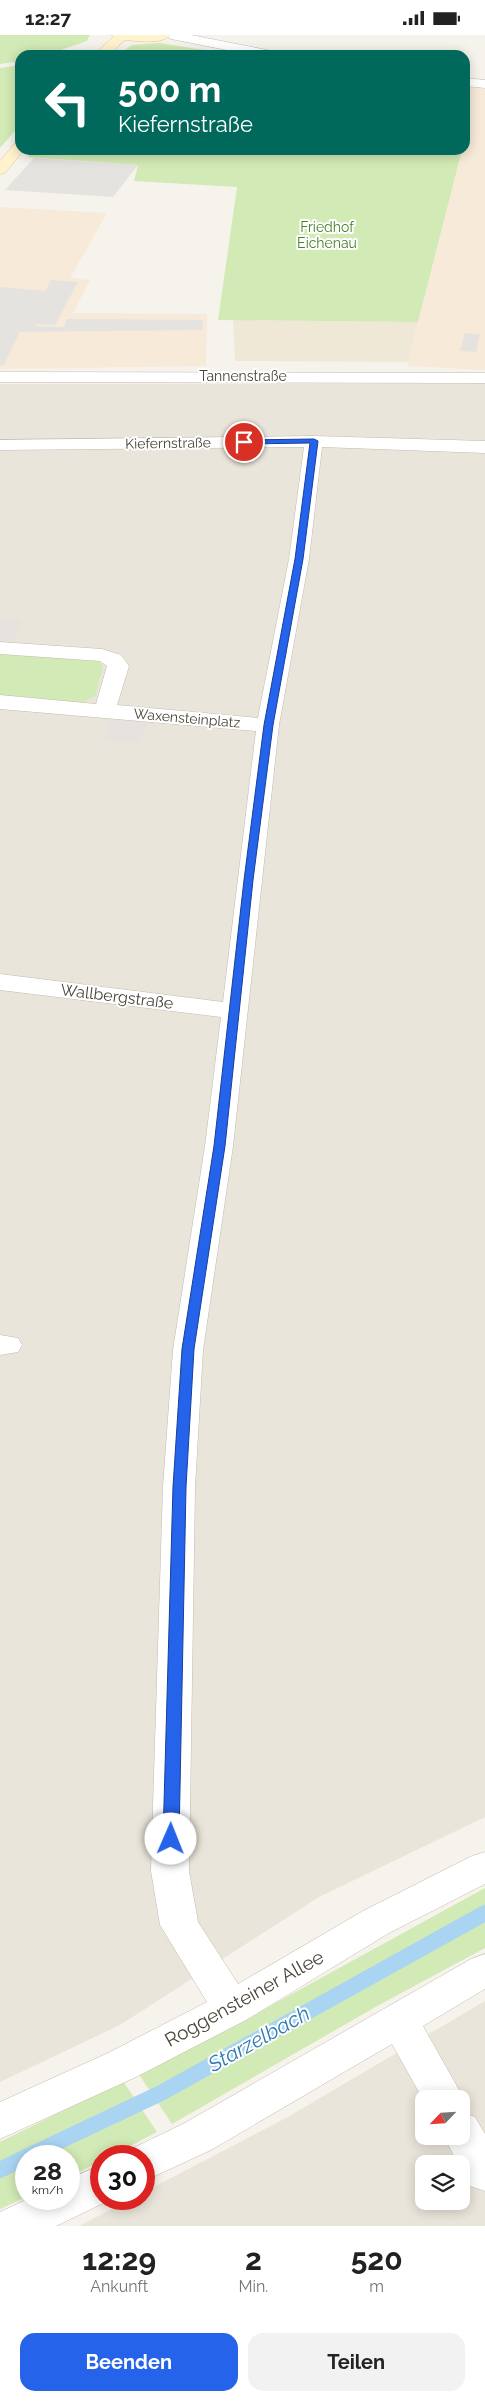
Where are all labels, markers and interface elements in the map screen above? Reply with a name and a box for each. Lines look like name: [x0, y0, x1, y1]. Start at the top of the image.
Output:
text: 12:27: [25, 7, 71, 29]
text: 500 m: [118, 69, 221, 110]
icon: left: [35, 70, 100, 135]
text: Kiefernstraße: [118, 111, 253, 137]
park label: Friedhof Eichenau: [297, 219, 357, 251]
street label: Tannenstraße: [199, 368, 287, 384]
pin: [223, 421, 265, 463]
icon: arrive: [230, 428, 258, 456]
street label: Kiefernstraße: [125, 434, 211, 452]
street label: Waxensteinplatz: [133, 705, 241, 731]
street label: Wallbergstraße: [59, 980, 174, 1013]
position arrow: [144, 1812, 196, 1864]
street label: Roggensteiner Allee: [161, 1945, 327, 2051]
water label: Starzelbach: [203, 2000, 314, 2077]
north arrow: [415, 2090, 470, 2145]
map controls: [415, 2090, 470, 2210]
speed limit sign: 30: [90, 2145, 155, 2210]
button: layers: [415, 2155, 470, 2210]
text: 28: [33, 2156, 62, 2186]
text: km/h: [32, 2183, 63, 2197]
text: 12:29: [82, 2242, 156, 2277]
text: 2: [245, 2242, 262, 2277]
text: 520: [351, 2242, 403, 2277]
text: Ankunft: [90, 2277, 148, 2296]
text: Min.: [238, 2277, 268, 2296]
text: m: [369, 2277, 384, 2296]
button: Beenden: [20, 2333, 238, 2391]
button: Teilen: [248, 2333, 465, 2391]

